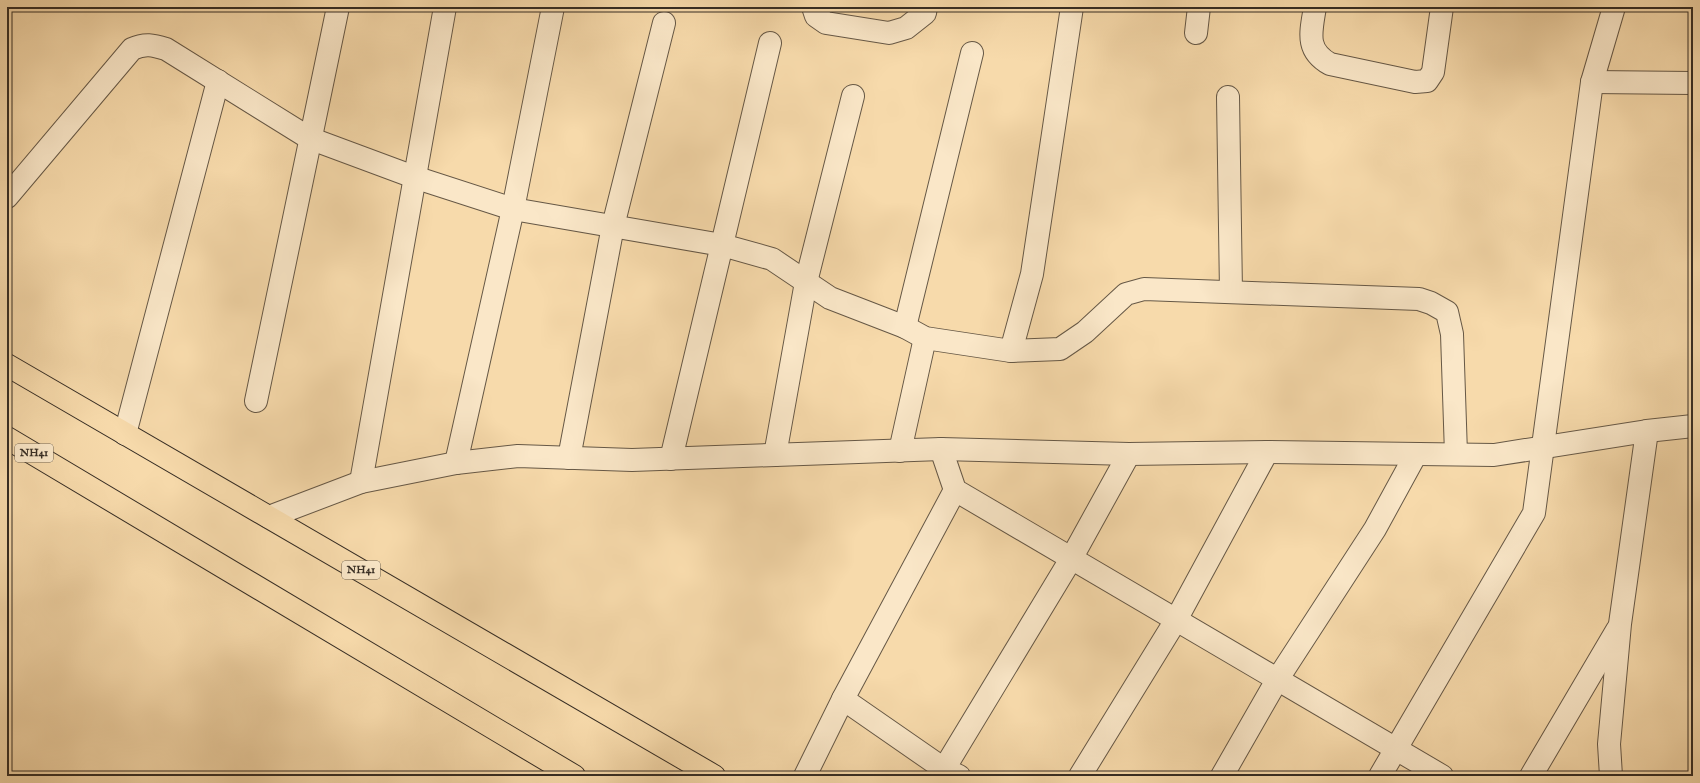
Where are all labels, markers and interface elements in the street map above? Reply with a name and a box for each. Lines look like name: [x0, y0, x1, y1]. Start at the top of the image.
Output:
road number: NH41: [15, 444, 53, 462]
road number: NH41: [342, 561, 380, 579]

